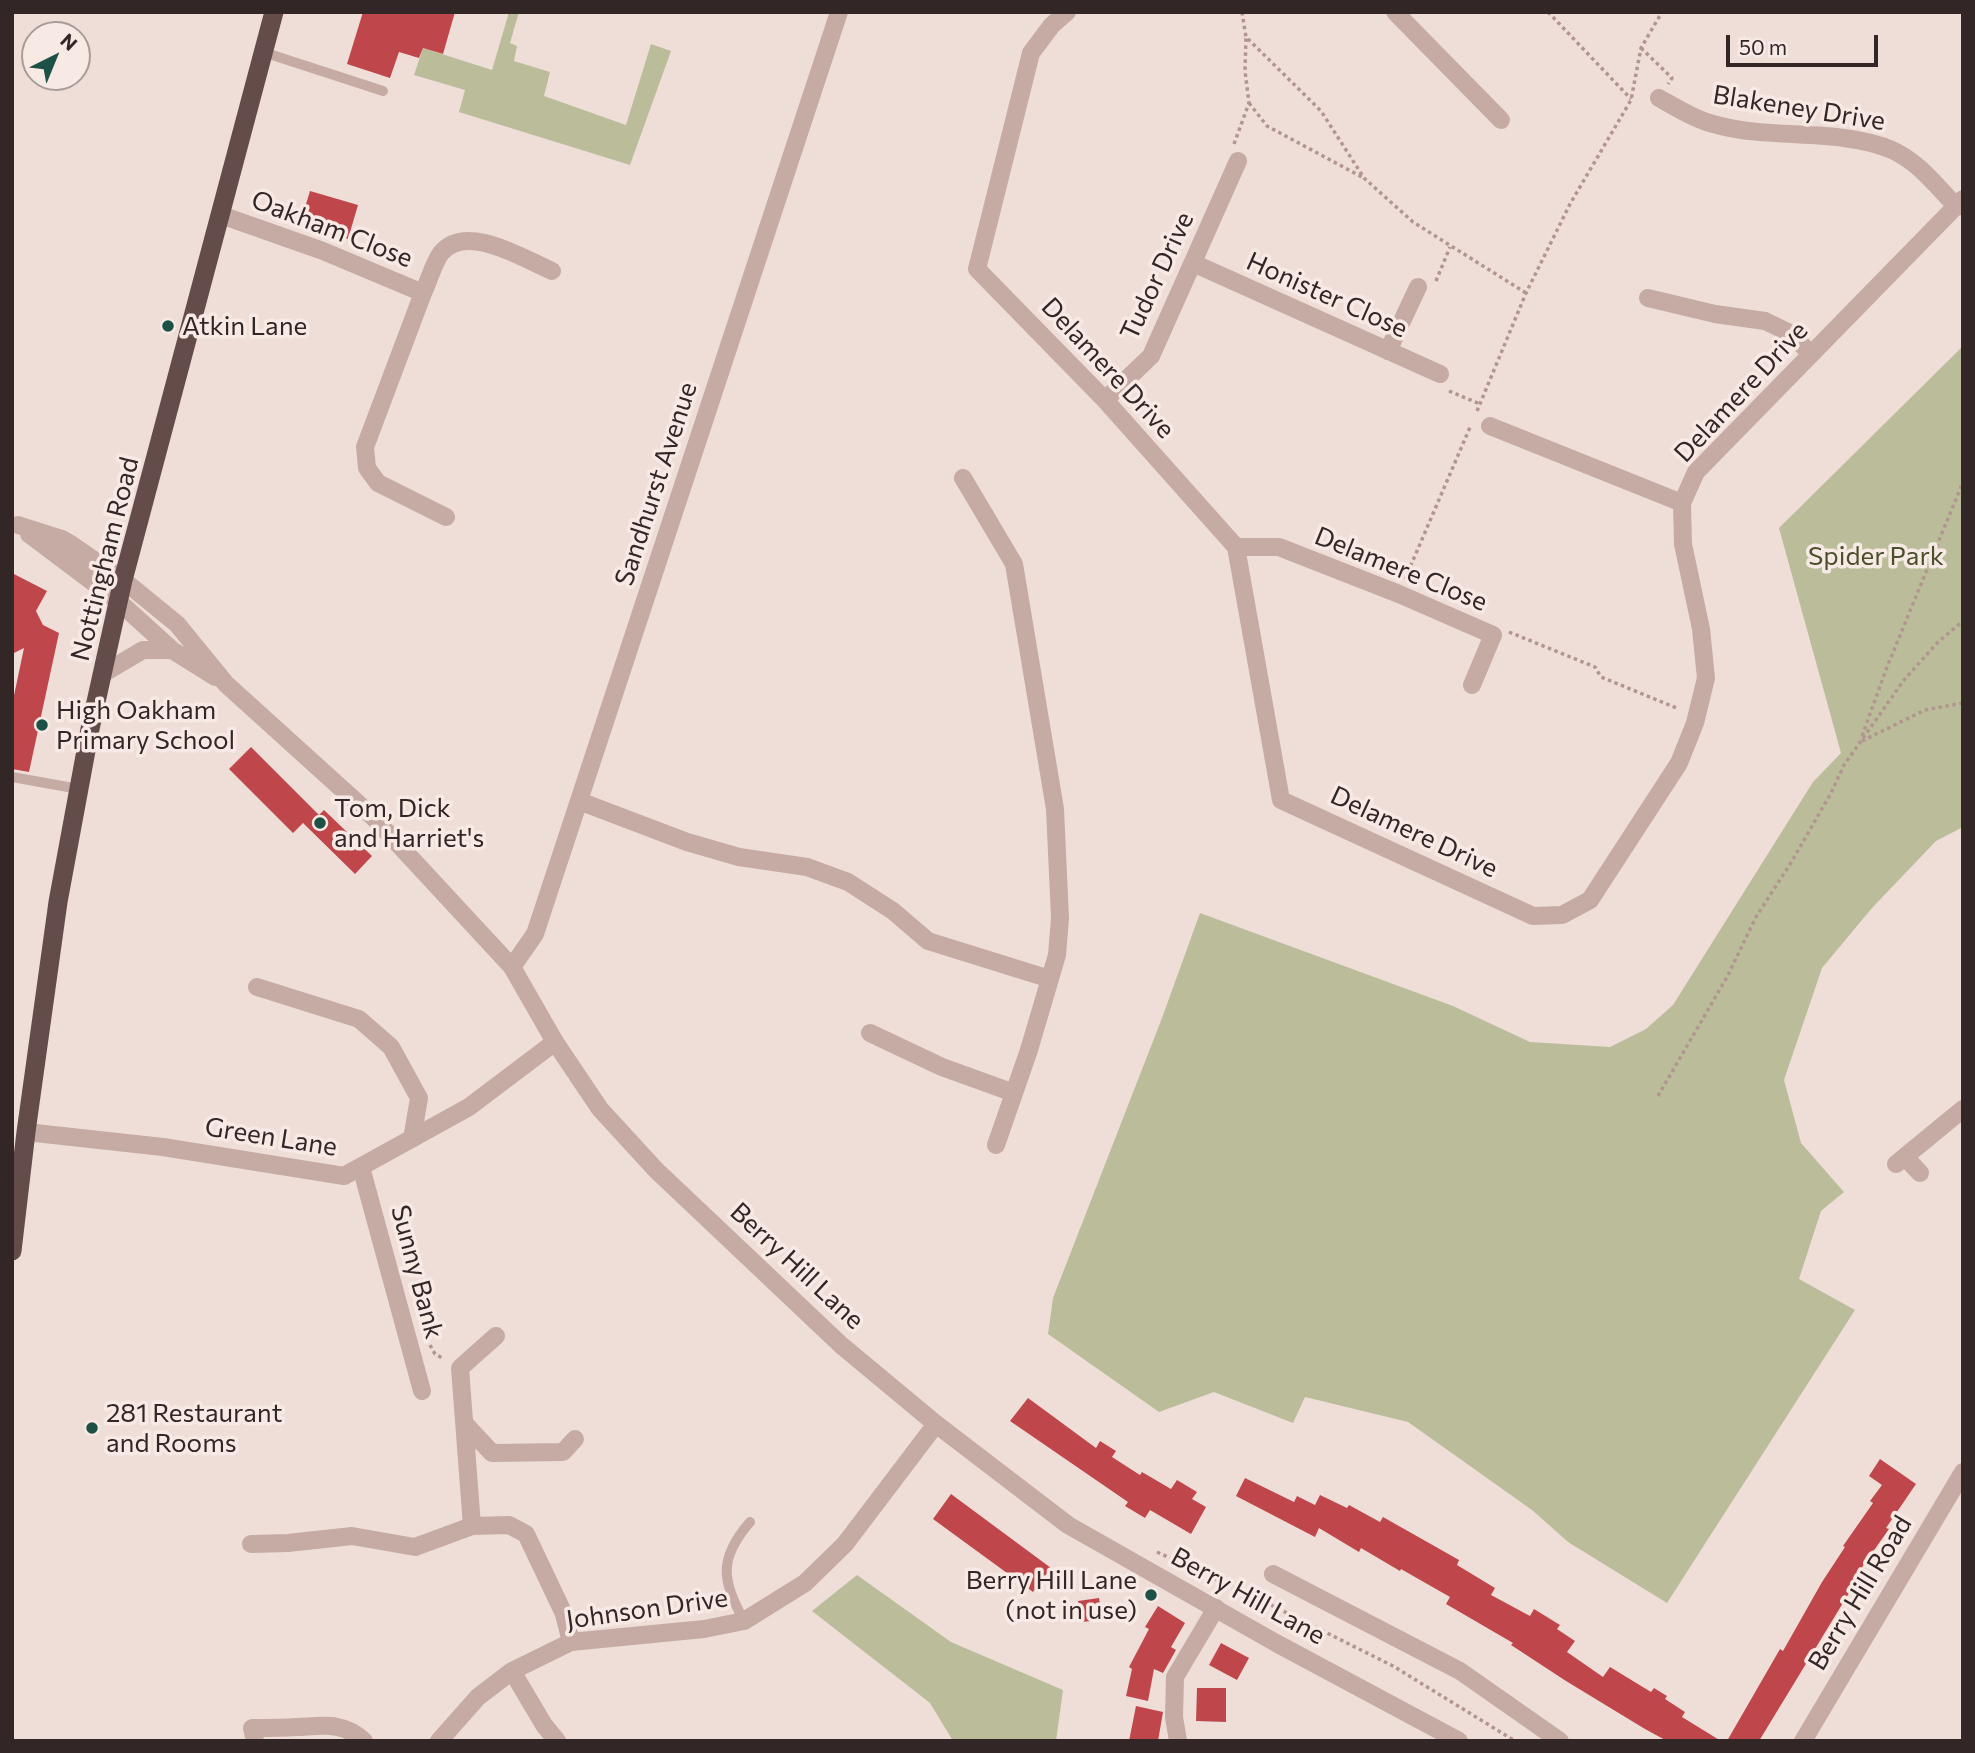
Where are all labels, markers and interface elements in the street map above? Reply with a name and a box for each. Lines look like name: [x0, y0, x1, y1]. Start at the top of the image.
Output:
north arrow: [21, 21, 91, 91]
scale bar: [1730, 21, 1882, 65]
text: N: [56, 28, 82, 55]
text: 50 m: [1739, 34, 1787, 59]
street label: Blakeney Drive: [1711, 79, 1887, 137]
street label: Oakham Close: [247, 184, 417, 274]
street label: Tudor Drive: [1114, 207, 1200, 345]
street label: Honister Close: [1242, 246, 1412, 344]
street label: Delamere Drive: [1035, 291, 1181, 445]
place label: Atkin Lane: [182, 310, 307, 342]
street label: Delamere Drive: [1668, 315, 1814, 469]
marker: Atkin Lane: [160, 318, 176, 334]
street label: Sandhurst Avenue: [608, 378, 704, 590]
street label: Nottingham Road: [65, 454, 145, 664]
street label: Delamere Close: [1310, 520, 1492, 618]
park label: Spider Park: [1808, 540, 1944, 572]
place label: High Oakham Primary School: [56, 694, 235, 756]
marker: High Oakham Primary School: [34, 717, 50, 733]
street label: Delamere Drive: [1325, 780, 1503, 884]
place label: Tom, Dick and Harriet's: [334, 792, 484, 854]
marker: Tom, Dick and Harriet's: [312, 815, 328, 831]
street label: Green Lane: [203, 1111, 339, 1163]
street label: Berry Hill Lane: [724, 1196, 870, 1336]
street label: Sunny Bank: [384, 1202, 450, 1342]
place label: 281 Restaurant and Rooms: [106, 1397, 282, 1458]
marker: 281 Restaurant and Rooms: [84, 1420, 100, 1436]
street label: Berry Hill Road: [1802, 1510, 1918, 1676]
street label: Berry Hill Lane: [1166, 1541, 1330, 1651]
place label: Berry Hill Lane (not in use): [966, 1564, 1137, 1626]
street label: Johnson Drive: [564, 1582, 730, 1636]
marker: Berry Hill Lane (not in use): [1143, 1587, 1159, 1603]

